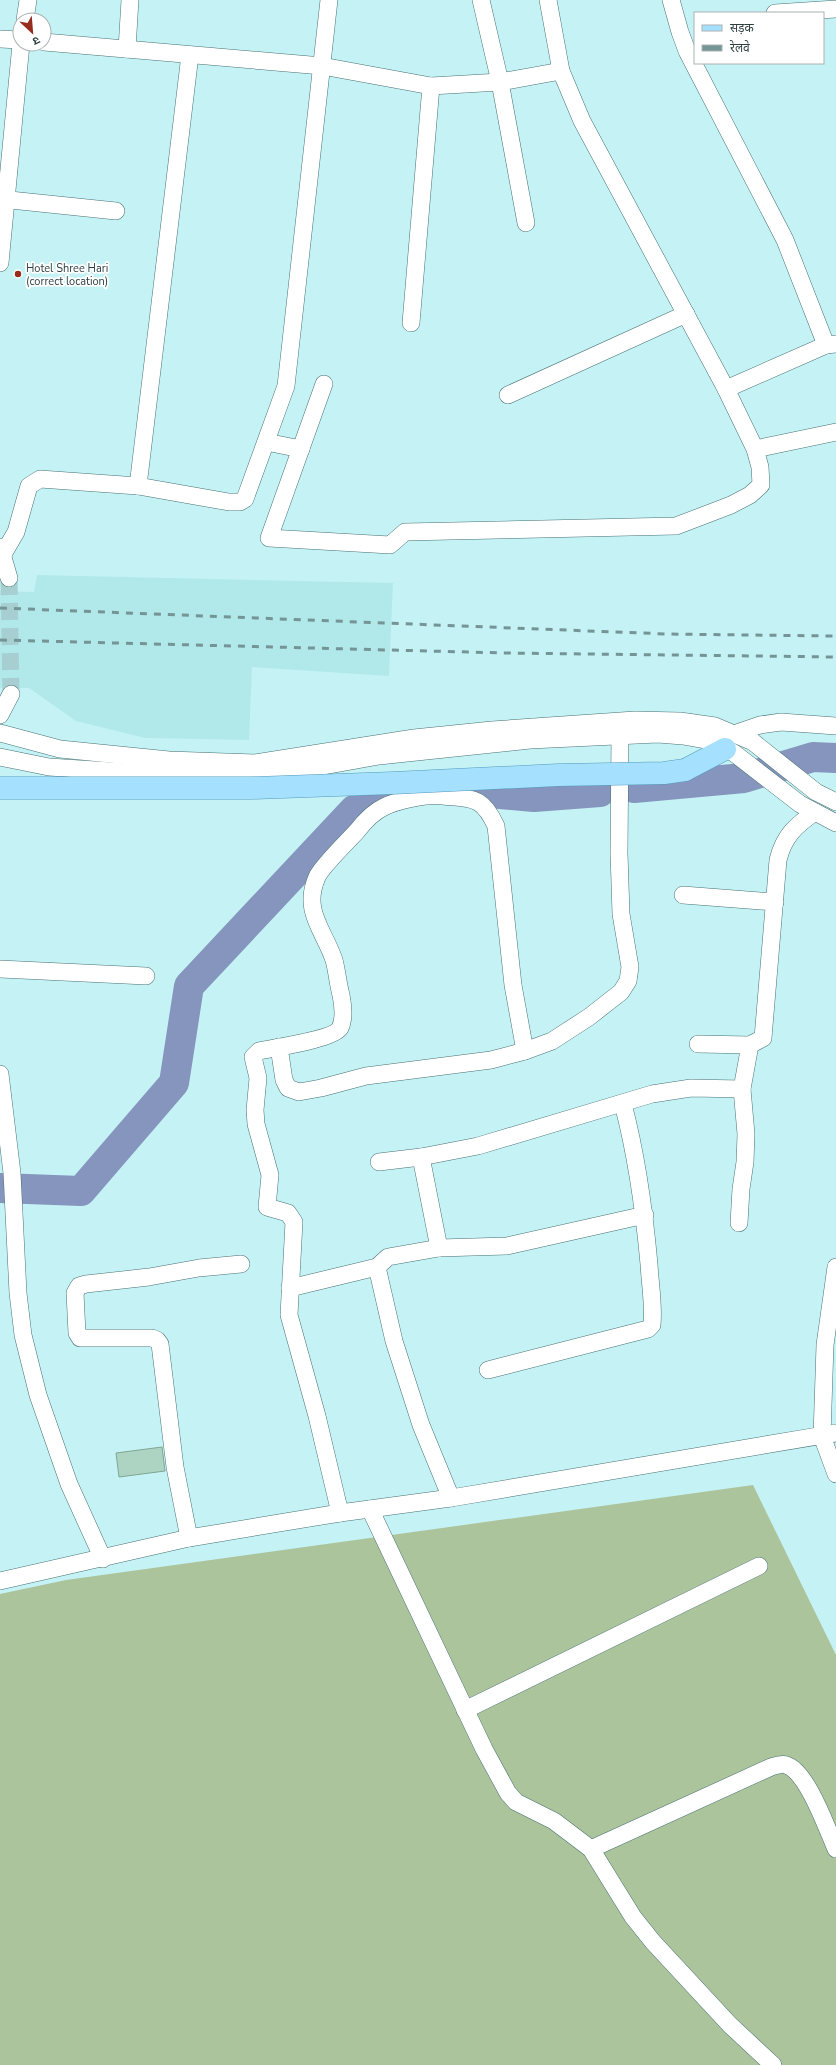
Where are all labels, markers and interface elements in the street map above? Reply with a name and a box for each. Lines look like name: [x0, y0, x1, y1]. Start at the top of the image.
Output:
north arrow: [12, 12, 52, 52]
legend: [694, 12, 824, 64]
text: सड़क: [730, 20, 755, 36]
text: उ: [29, 32, 42, 49]
text: रेलवे: [730, 40, 750, 56]
place label: Hotel Shree Hari (correct location): [26, 261, 108, 289]
marker: Hotel Shree Hari (correct location): [13, 269, 23, 279]

